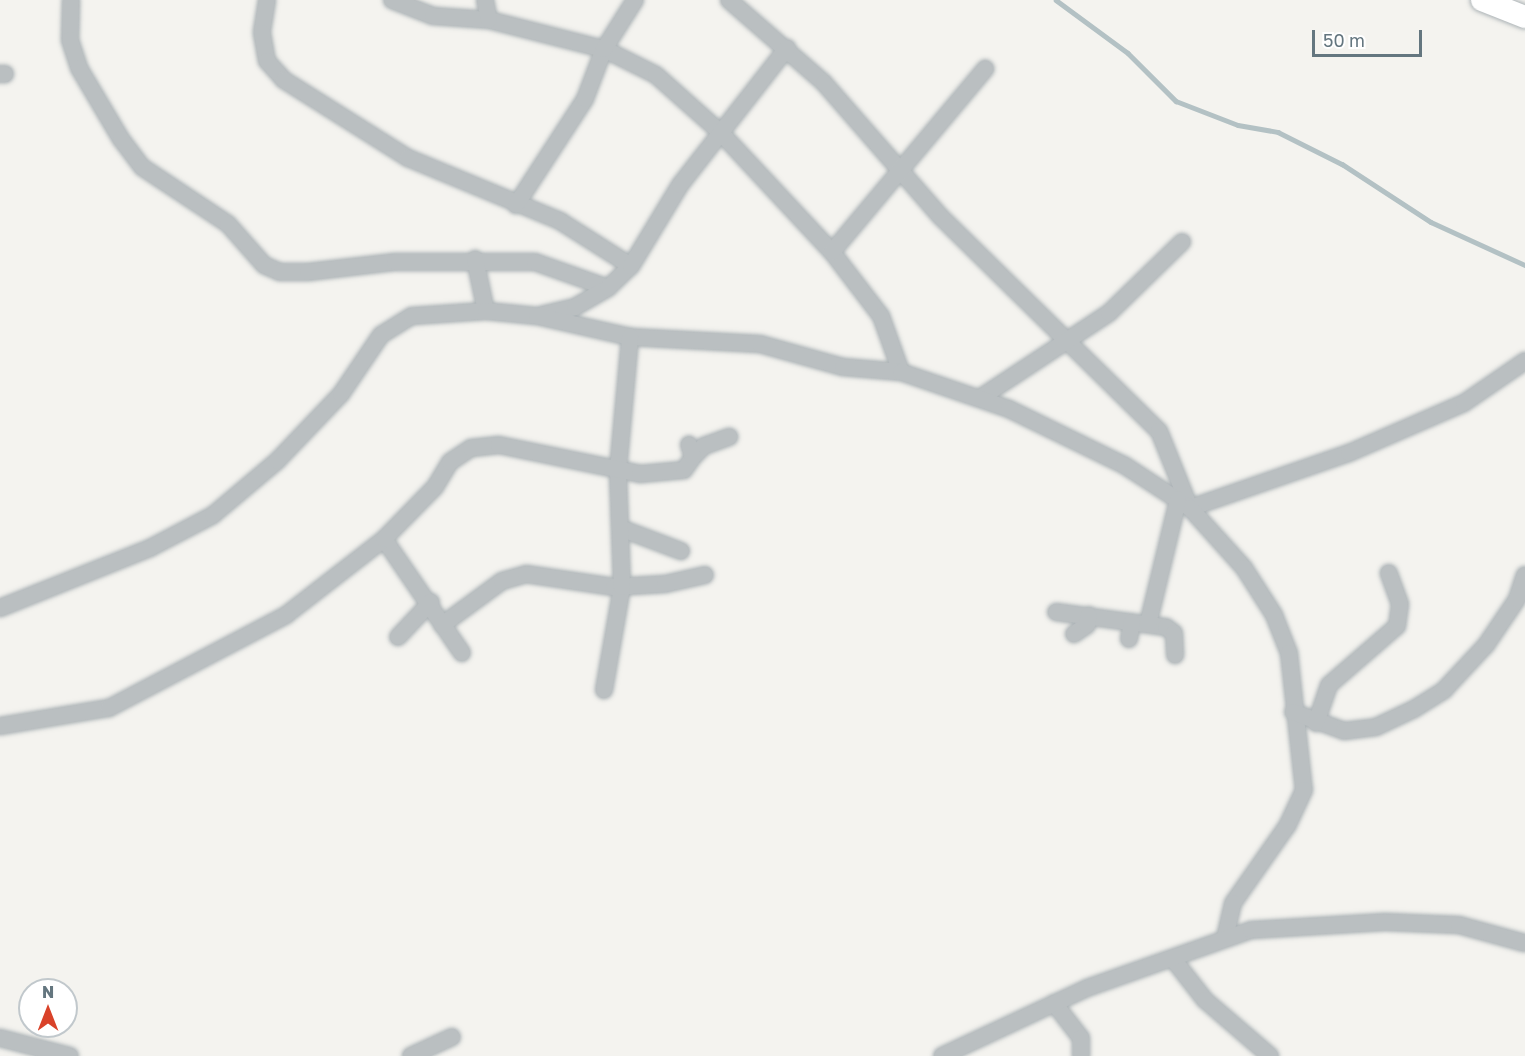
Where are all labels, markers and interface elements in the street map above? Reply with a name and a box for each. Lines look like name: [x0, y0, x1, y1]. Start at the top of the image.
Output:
scale bar: [1315, 18, 1424, 56]
text: 50 m: [1323, 29, 1365, 51]
north arrow: [18, 978, 78, 1038]
text: N: [42, 982, 54, 1002]

